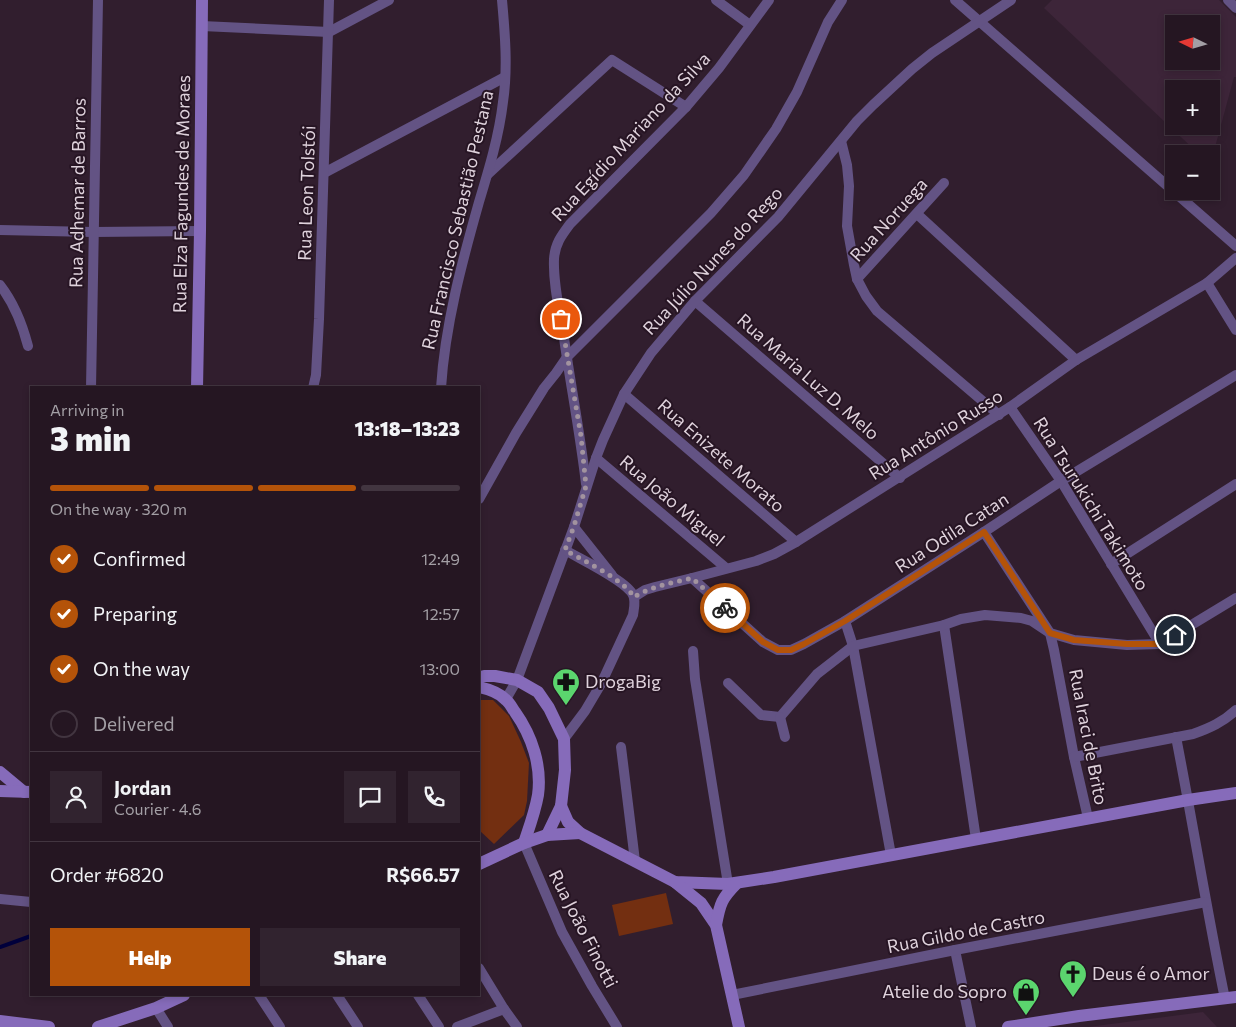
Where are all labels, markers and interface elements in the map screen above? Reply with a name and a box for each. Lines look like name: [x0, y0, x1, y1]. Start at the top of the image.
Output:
north arrow: [1165, 15, 1220, 70]
map controls: [1165, 15, 1220, 200]
street label: Rua Egídio Mariano da Silva: [546, 47, 714, 225]
street label: Rua Elza Fagundes de Moraes: [168, 75, 194, 313]
button: +: [1165, 80, 1220, 135]
street label: Rua Francisco Sebastião Pestana: [416, 88, 498, 352]
street label: Rua Adhemar de Barros: [64, 98, 90, 288]
street label: Rua Leon Tolstói: [293, 125, 319, 261]
button: −: [1165, 145, 1220, 200]
street label: Rua Noruega: [845, 173, 932, 266]
street label: Rua Júlio Nunes do Rego: [638, 182, 787, 339]
pin: [540, 298, 582, 340]
icon: bag: [547, 305, 575, 333]
street label: Rua Maria Luz D. Melo: [733, 308, 884, 444]
street label: Rua Antônio Russo: [864, 384, 1007, 484]
street label: Rua Enizete Morato: [654, 394, 790, 516]
text: Arriving in: [50, 400, 124, 419]
street label: Rua Tsurukichi Takimoto: [1029, 413, 1154, 594]
text: 13:18–13:23: [354, 417, 460, 440]
text: 3 min: [50, 418, 131, 458]
street label: Rua João Miguel: [616, 450, 730, 550]
street label: Rua Odila Catan: [891, 487, 1012, 577]
text: On the way · 320 m: [50, 499, 187, 518]
icon: check: [50, 545, 78, 573]
text: Confirmed: [93, 547, 186, 570]
text: 12:49: [421, 549, 460, 568]
courier: [700, 583, 750, 633]
icon: bike: [711, 594, 739, 622]
icon: check: [50, 600, 78, 628]
text: Preparing: [93, 602, 177, 625]
text: 12:57: [423, 604, 460, 623]
pin: [1154, 614, 1196, 656]
icon: home: [1161, 621, 1189, 649]
icon: check: [50, 655, 78, 683]
text: On the way: [93, 657, 190, 680]
text: 13:00: [419, 659, 460, 678]
pharmacy icon: DrogaBig: [551, 667, 581, 706]
street label: Rua Iraci de Brito: [1065, 667, 1113, 807]
place label: DrogaBig: [585, 670, 661, 692]
text: Delivered: [93, 712, 174, 735]
button: person: [50, 771, 102, 823]
button: chat: [344, 771, 396, 823]
button: phone: [408, 771, 460, 823]
text: Jordan: [114, 776, 171, 799]
text: Courier · 4.6: [114, 799, 201, 818]
text: Order #6820: [50, 863, 164, 886]
text: R$66.57: [386, 863, 460, 886]
street label: Rua João Finotti: [545, 866, 623, 991]
street label: Rua Gildo de Castro: [885, 905, 1046, 957]
button: Help: [50, 928, 250, 986]
button: Share: [260, 928, 460, 986]
church icon: Deus é o Amor: [1058, 959, 1088, 998]
place label: Deus é o Amor: [1092, 962, 1210, 984]
shop icon: Atelie do Sopro: [1011, 977, 1041, 1016]
place label: Atelie do Sopro: [882, 980, 1007, 1002]

